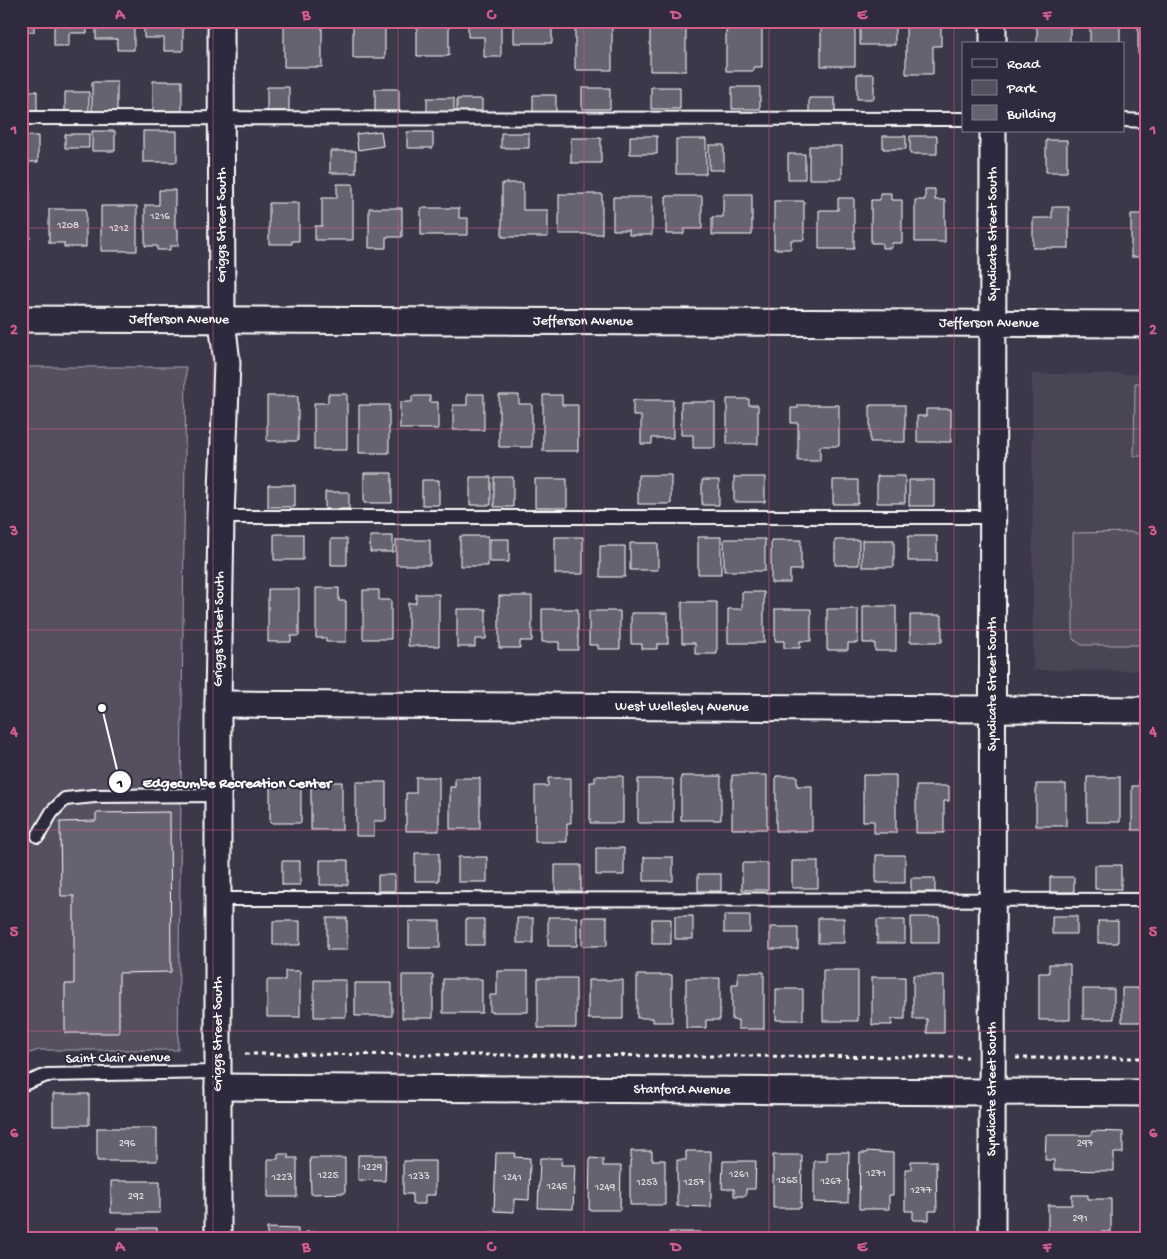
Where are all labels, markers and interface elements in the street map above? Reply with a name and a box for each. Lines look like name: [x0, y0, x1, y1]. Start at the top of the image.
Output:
text: A: [114, 7, 126, 26]
text: B: [301, 7, 311, 26]
text: C: [486, 7, 497, 26]
text: D: [669, 7, 682, 26]
text: E: [857, 7, 868, 26]
text: F: [1042, 7, 1053, 26]
legend: [962, 42, 1124, 132]
text: Road: [1007, 56, 1041, 74]
text: Park: [1006, 80, 1037, 98]
text: Building: [1006, 106, 1056, 124]
text: 1: [10, 122, 17, 141]
text: 1: [1149, 122, 1156, 141]
street label: Syndicate Street South: [984, 166, 1001, 301]
street label: Griggs Street South: [214, 167, 231, 283]
house number: 1216: [149, 211, 170, 223]
house number: 1208: [56, 220, 79, 232]
house number: 1212: [108, 223, 129, 235]
street label: Jefferson Avenue: [129, 311, 230, 328]
street label: Jefferson Avenue: [533, 313, 634, 330]
street label: Jefferson Avenue: [939, 315, 1040, 332]
text: 2: [10, 322, 18, 341]
text: 2: [1149, 322, 1157, 341]
text: 3: [9, 523, 18, 542]
text: 3: [1148, 523, 1157, 542]
street label: Griggs Street South: [210, 571, 229, 687]
street label: Syndicate Street South: [984, 616, 1001, 751]
street label: West Wellesley Avenue: [615, 698, 750, 716]
text: 4: [9, 724, 18, 743]
text: 4: [1148, 724, 1157, 743]
callout: Edgecumbe Recreation Center: [108, 767, 341, 797]
text: 1: [116, 775, 123, 793]
text: Edgecumbe Recreation Center: [143, 775, 333, 793]
text: 5: [10, 924, 19, 943]
text: 5: [1149, 924, 1158, 943]
street label: Griggs Street South: [210, 976, 227, 1092]
street label: Syndicate Street South: [984, 1021, 1001, 1156]
street label: Saint Clair Avenue: [65, 1050, 171, 1068]
street label: Stanford Avenue: [633, 1081, 731, 1099]
text: 6: [10, 1125, 19, 1144]
text: 6: [1149, 1125, 1158, 1144]
house number: 296: [119, 1138, 136, 1150]
house number: 297: [1077, 1138, 1094, 1150]
house number: 1229: [361, 1162, 383, 1174]
house number: 1271: [865, 1168, 886, 1180]
house number: 1261: [728, 1169, 749, 1181]
house number: 1225: [316, 1170, 339, 1182]
house number: 1233: [407, 1171, 430, 1183]
house number: 1223: [271, 1172, 293, 1184]
house number: 1241: [501, 1172, 522, 1184]
house number: 1265: [775, 1175, 798, 1187]
house number: 1267: [819, 1176, 842, 1188]
house number: 1253: [635, 1177, 658, 1189]
house number: 1257: [682, 1177, 705, 1189]
house number: 1245: [546, 1181, 568, 1193]
house number: 1249: [594, 1182, 616, 1194]
house number: 1277: [909, 1185, 932, 1197]
house number: 292: [128, 1191, 145, 1203]
house number: 291: [1072, 1213, 1088, 1225]
text: A: [114, 1239, 126, 1258]
text: B: [301, 1239, 311, 1258]
text: C: [486, 1239, 497, 1258]
text: D: [669, 1239, 682, 1258]
text: E: [857, 1239, 868, 1258]
text: F: [1042, 1239, 1053, 1258]

